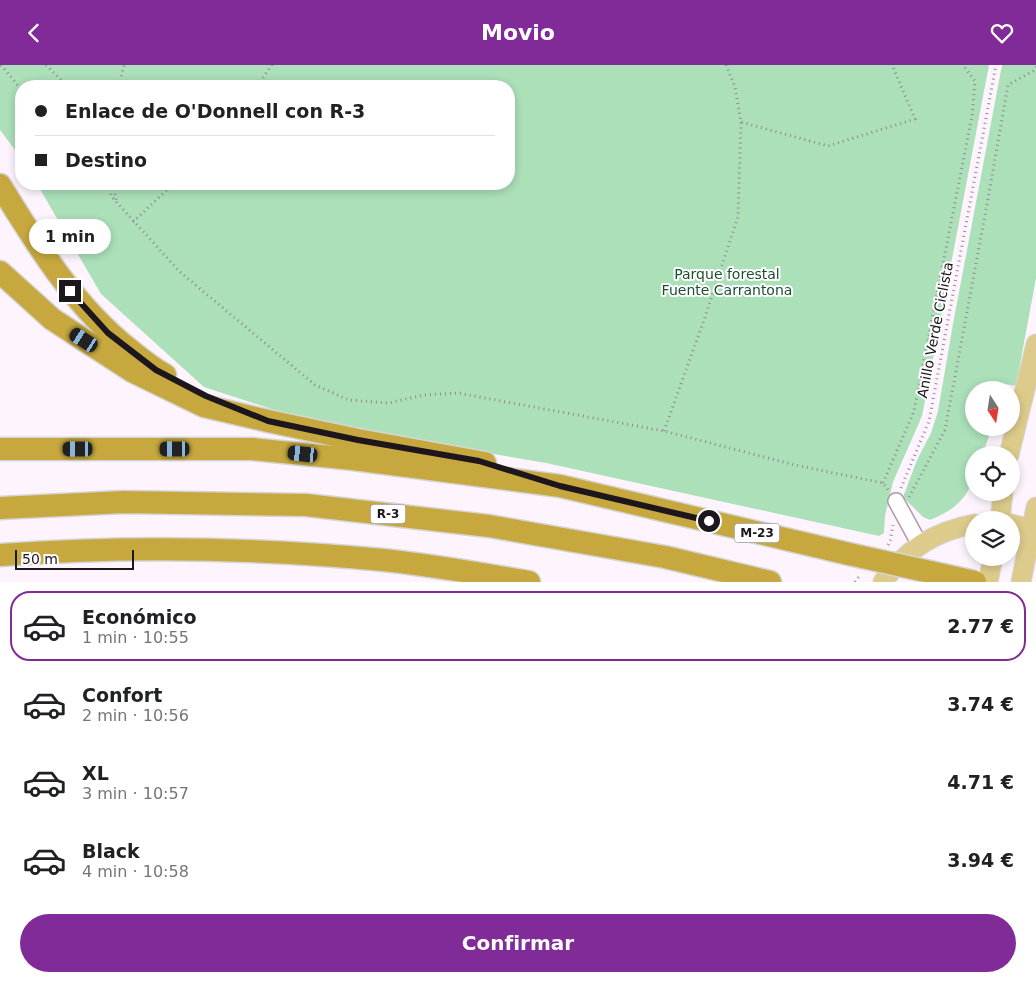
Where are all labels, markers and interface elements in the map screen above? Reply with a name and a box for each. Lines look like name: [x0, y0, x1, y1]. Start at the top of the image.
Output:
icon: back: [20, 19, 48, 47]
icon: heart: [988, 19, 1016, 47]
text: Movio: [481, 20, 555, 45]
text: Enlace de O'Donnell con R-3: [65, 100, 365, 122]
text: Destino: [65, 149, 147, 171]
callout: 1 min: [29, 219, 111, 253]
text: 1 min: [45, 227, 95, 246]
street label: Anillo Verde Ciclista: [914, 261, 956, 399]
park label: Parque forestal Fuente Carrantona: [662, 266, 792, 298]
route end: [59, 280, 81, 302]
car: [67, 326, 100, 354]
north arrow: [965, 381, 1020, 436]
map controls: [965, 381, 1020, 566]
car: [63, 442, 93, 457]
car: [160, 442, 190, 457]
car: [287, 445, 318, 463]
button: locate: [965, 446, 1020, 501]
road number: R-3: [370, 504, 406, 523]
route start: [698, 510, 720, 532]
button: layers: [965, 511, 1020, 566]
road number: M-23: [734, 523, 780, 543]
scale bar: [15, 547, 134, 570]
text: 50 m: [22, 551, 58, 567]
icon: car: [22, 604, 67, 649]
text: Económico: [82, 606, 197, 628]
text: 2.77 €: [947, 615, 1014, 637]
text: 1 min · 10:55: [82, 628, 189, 647]
icon: car: [22, 682, 67, 727]
text: Confort: [82, 684, 162, 706]
text: 3.74 €: [947, 693, 1014, 715]
text: 2 min · 10:56: [82, 706, 189, 725]
icon: car: [22, 760, 67, 805]
text: XL: [82, 762, 109, 784]
text: 4.71 €: [947, 771, 1014, 793]
text: 3 min · 10:57: [82, 784, 189, 803]
icon: car: [22, 838, 67, 883]
text: Black: [82, 840, 140, 862]
text: 3.94 €: [947, 849, 1014, 871]
text: 4 min · 10:58: [82, 862, 189, 881]
button: Confirmar: [20, 914, 1016, 972]

